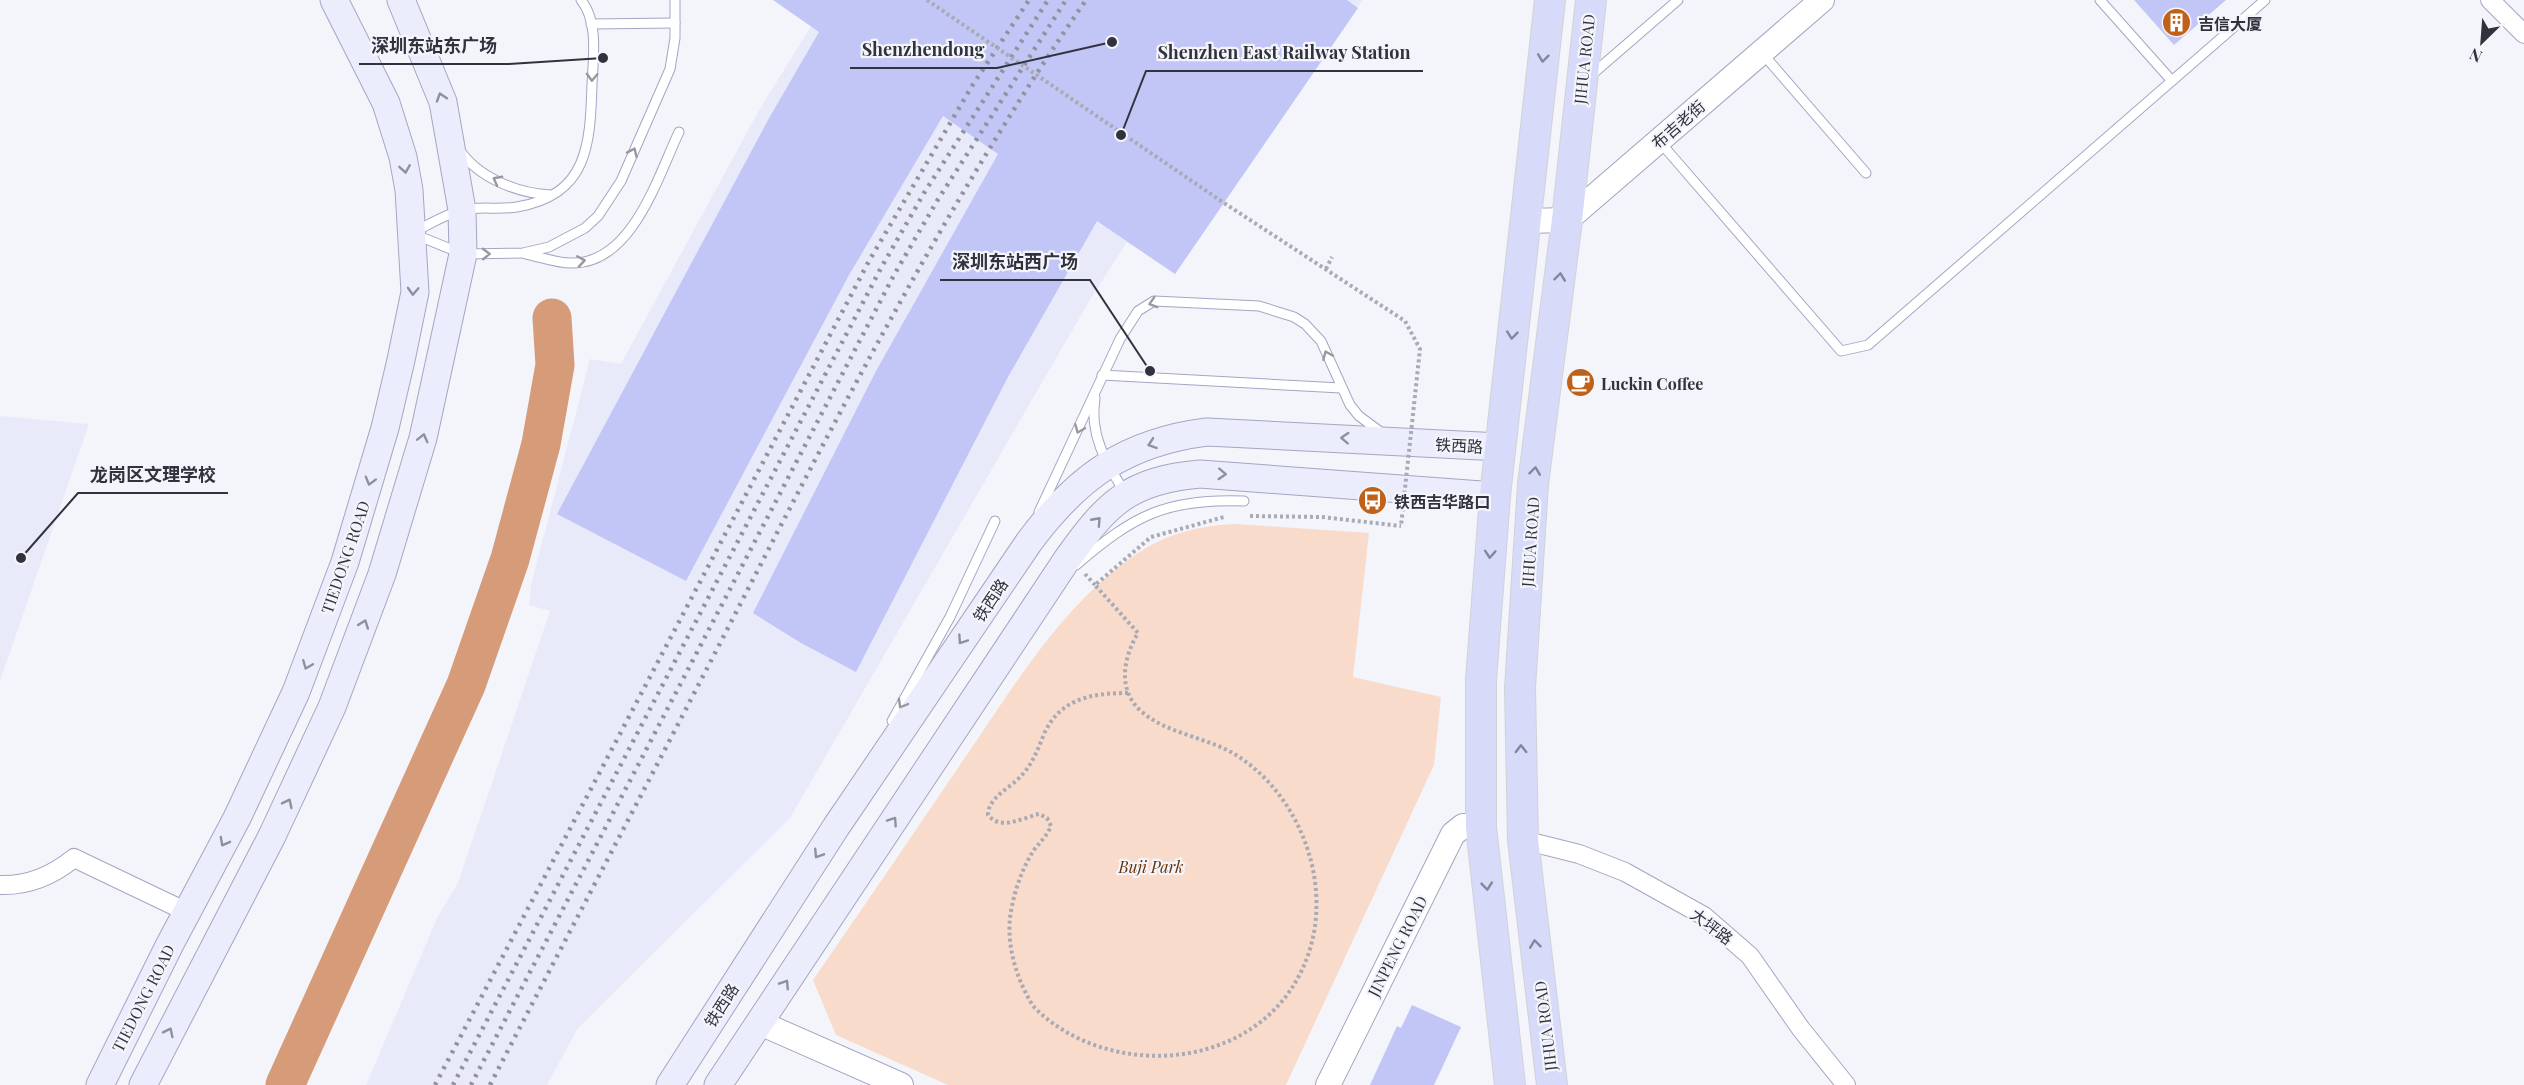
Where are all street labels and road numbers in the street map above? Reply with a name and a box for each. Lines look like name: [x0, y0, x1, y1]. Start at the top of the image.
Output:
street label: JIHUA ROAD: [1569, 13, 1599, 106]
street label: 布吉老街: [1647, 95, 1709, 153]
street label: 铁西路: [1434, 433, 1484, 457]
street label: JIHUA ROAD: [1516, 496, 1544, 589]
street label: TIEDONG ROAD: [316, 498, 374, 616]
street label: 铁西路: [968, 574, 1012, 626]
street label: JINPENG ROAD: [1362, 892, 1431, 1001]
street label: 大坪路: [1687, 903, 1737, 949]
street label: TIEDONG ROAD: [107, 941, 179, 1055]
street label: 铁西路: [699, 979, 743, 1031]
street label: JIHUA ROAD: [1529, 980, 1561, 1073]

